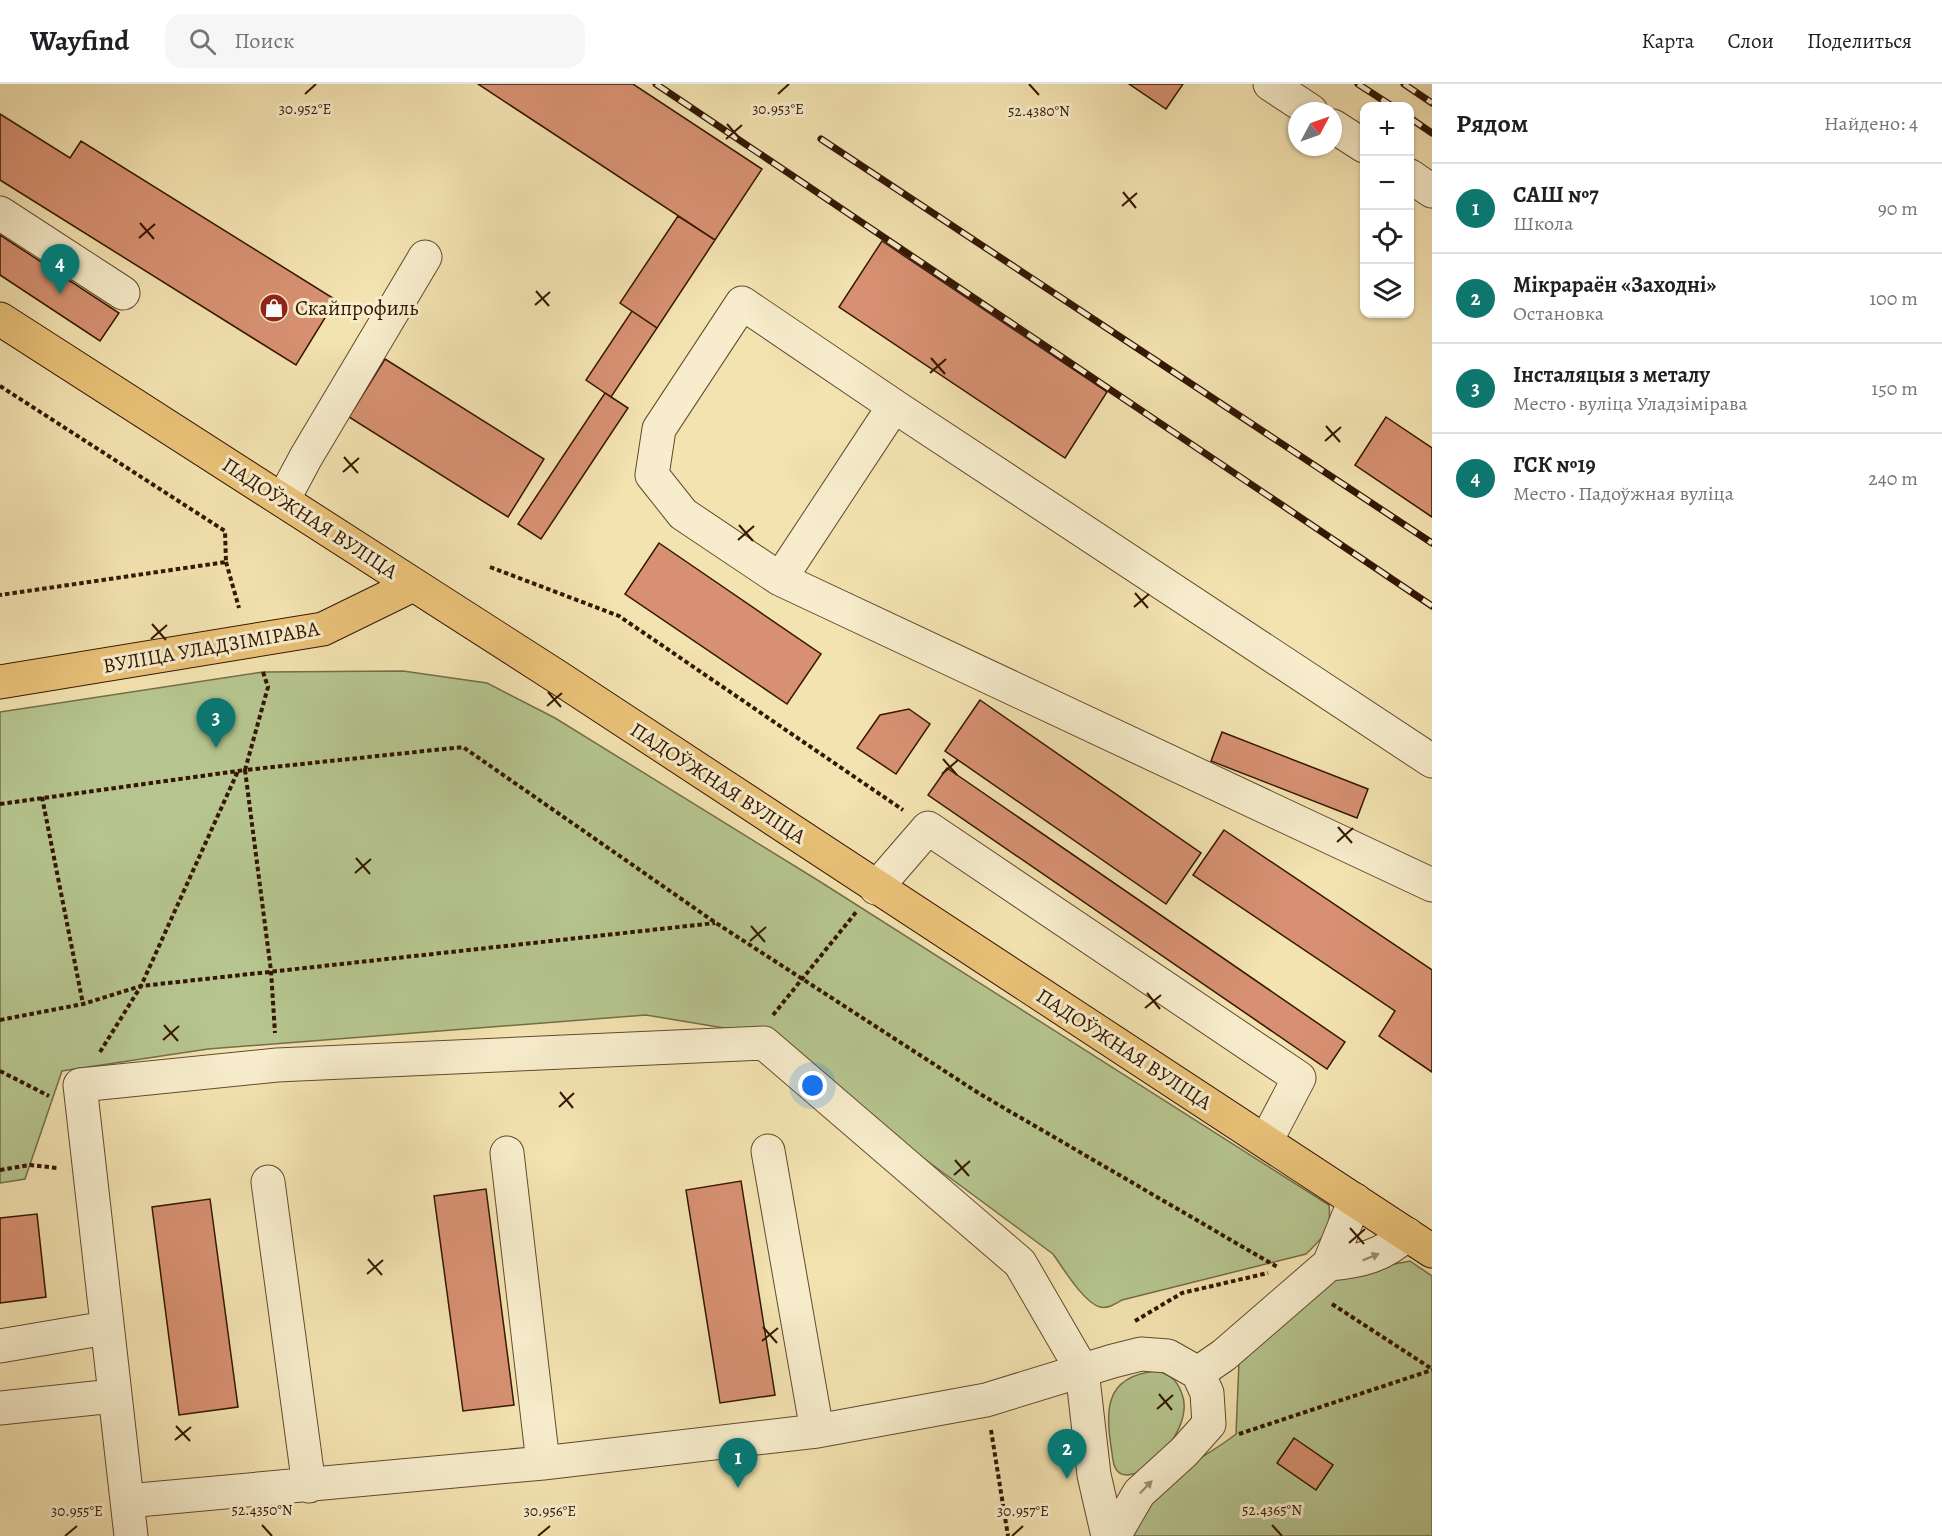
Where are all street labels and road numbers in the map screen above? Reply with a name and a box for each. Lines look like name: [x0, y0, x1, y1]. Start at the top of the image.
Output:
street label: ПАДОЎЖНАЯ ВУЛІЦА: [217, 451, 404, 586]
street label: ВУЛІЦА УЛАДЗІМІРАВА: [101, 614, 322, 680]
street label: ПАДОЎЖНАЯ ВУЛІЦА: [625, 716, 812, 851]
street label: ПАДОЎЖНАЯ ВУЛІЦА: [1031, 982, 1218, 1117]

